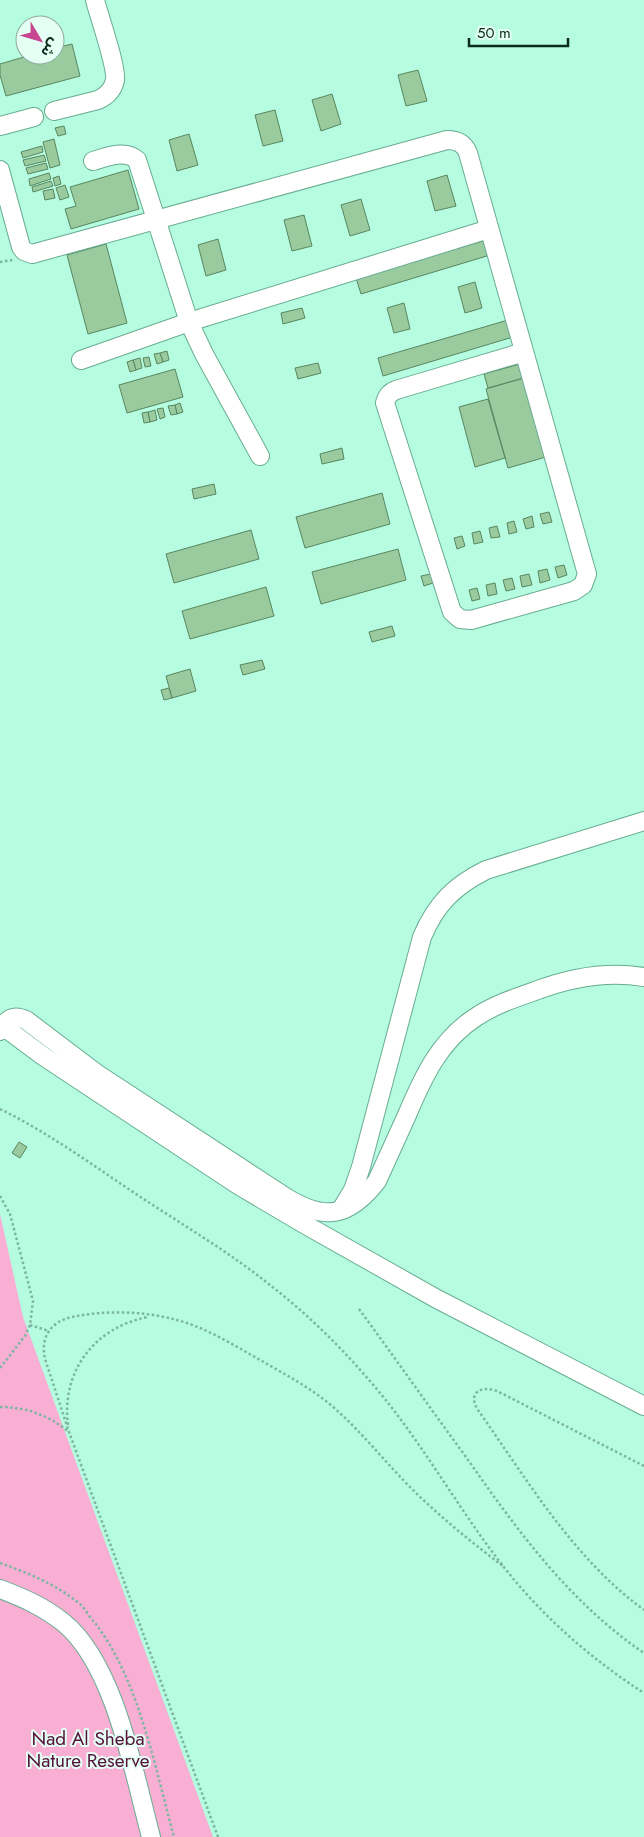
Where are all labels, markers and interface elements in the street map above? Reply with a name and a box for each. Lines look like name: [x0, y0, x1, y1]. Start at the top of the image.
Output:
north arrow: [15, 15, 65, 65]
scale bar: [469, 15, 568, 47]
text: 50 m: [477, 22, 511, 44]
text: ش: [36, 34, 64, 62]
park label: Nad Al Sheba Nature Reserve: [27, 1725, 150, 1774]

